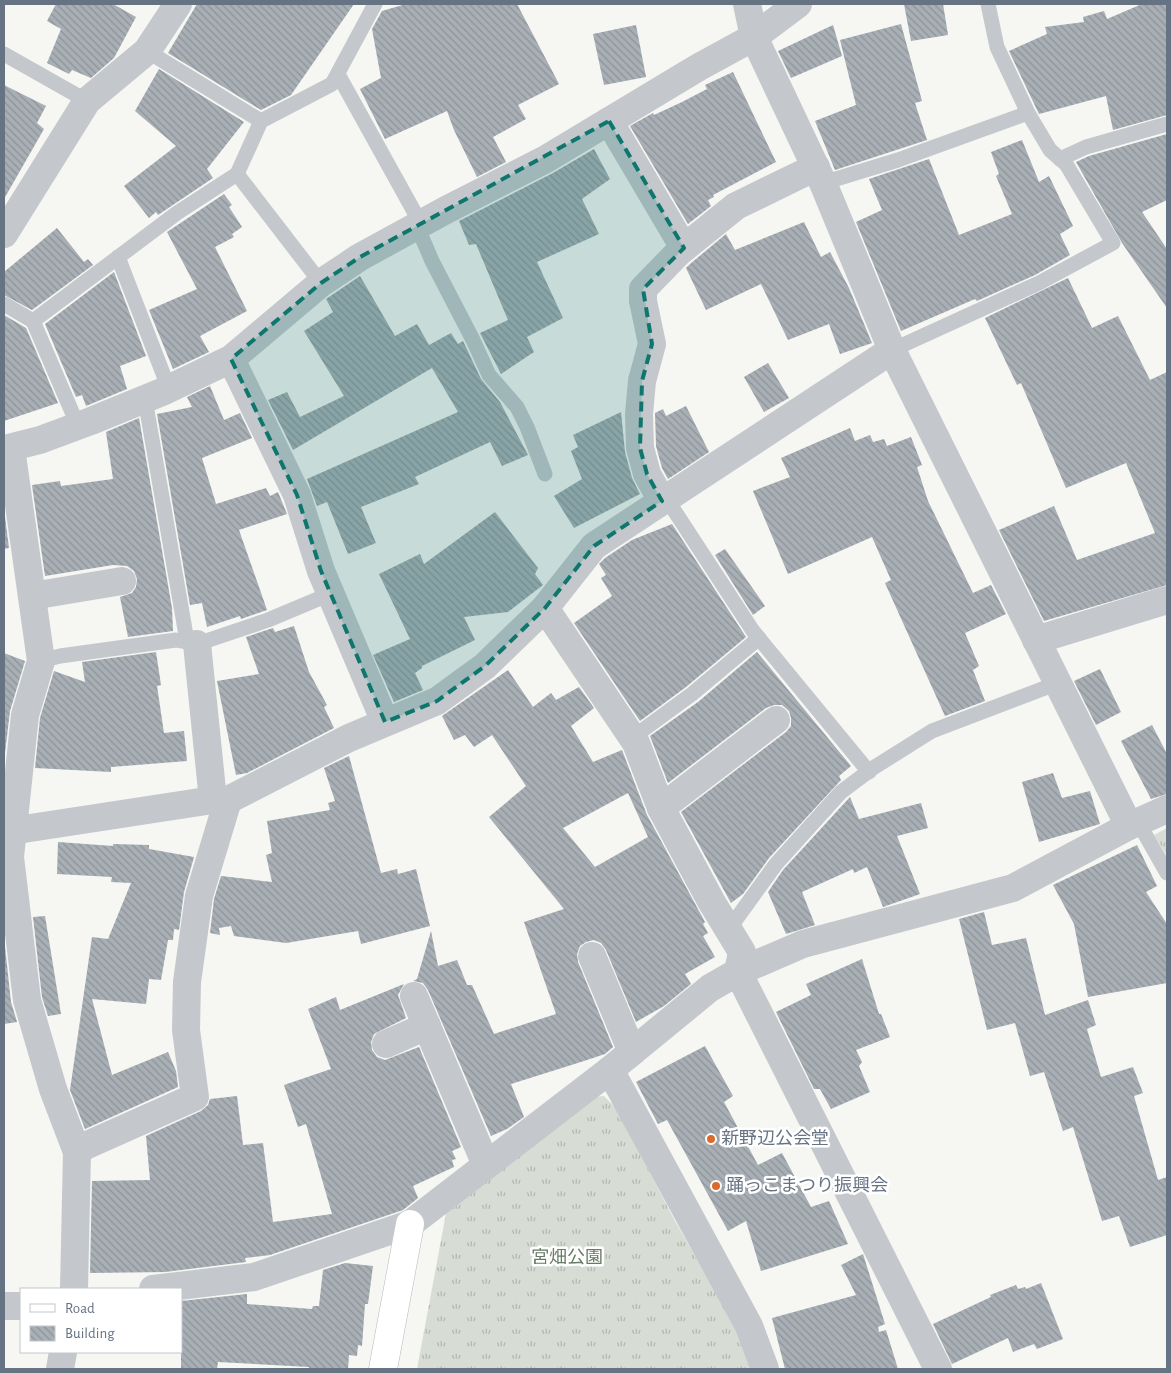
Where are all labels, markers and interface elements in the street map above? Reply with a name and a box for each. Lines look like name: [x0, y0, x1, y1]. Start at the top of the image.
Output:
place label: 新野辺公会堂: [721, 1129, 829, 1148]
marker: 新野辺公会堂: [705, 1133, 717, 1145]
place label: 踊っこまつり振興会: [726, 1176, 888, 1195]
marker: 踊っこまつり振興会: [710, 1180, 722, 1192]
park label: 宮畑公園: [531, 1248, 603, 1267]
legend: [20, 1288, 182, 1353]
text: Road: [65, 1301, 95, 1316]
text: Building: [65, 1326, 115, 1341]

